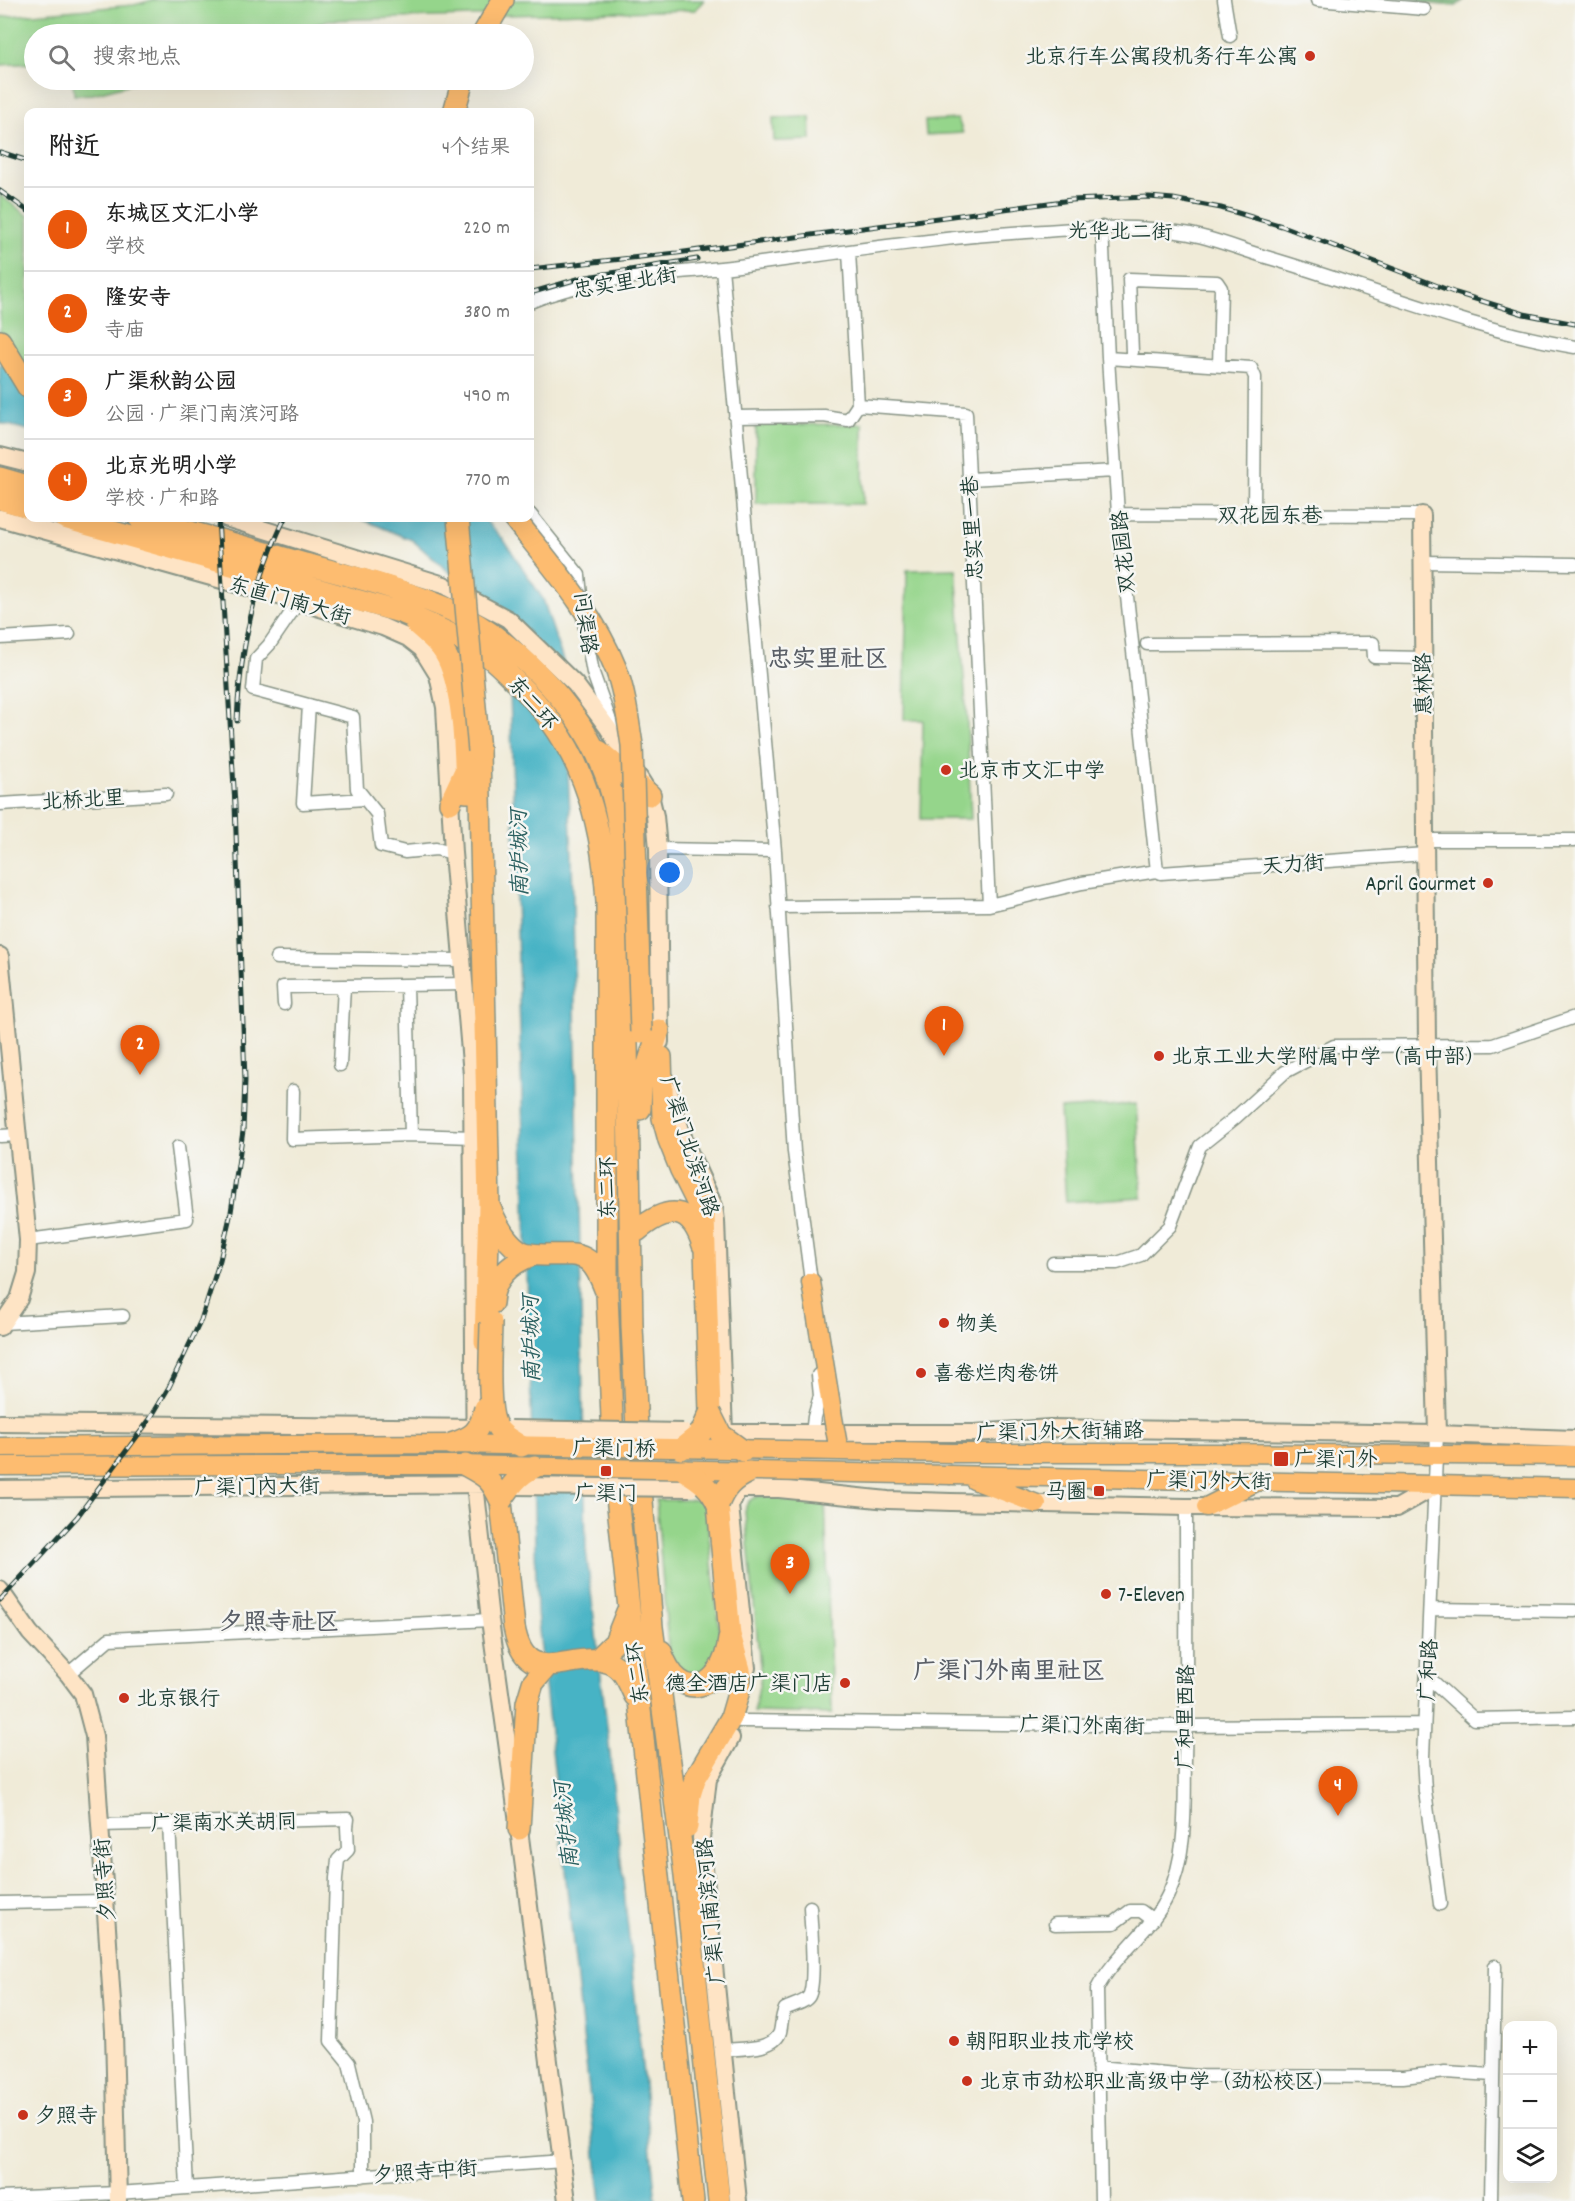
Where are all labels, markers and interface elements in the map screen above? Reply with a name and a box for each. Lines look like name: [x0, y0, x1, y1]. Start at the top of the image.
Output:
search box: [24, 24, 534, 90]
icon: search: [45, 41, 78, 74]
text: 搜索地点: [93, 43, 181, 74]
place label: 北京行车公寓段机务行车公寓: [1025, 44, 1298, 74]
marker: 北京行车公寓段机务行车公寓: [1303, 49, 1317, 63]
text: 附近: [48, 130, 100, 167]
text: 4个结果: [442, 135, 510, 163]
text: 东城区文汇小学: [105, 200, 259, 231]
text: 1: [65, 215, 70, 243]
text: 220 m: [463, 215, 510, 243]
street label: 光华北二街: [1067, 218, 1173, 250]
text: 学校: [105, 234, 145, 262]
street label: 忠实里北街: [571, 262, 680, 308]
text: 隆安寺: [105, 284, 171, 315]
text: 2: [63, 299, 72, 327]
text: 380 m: [464, 299, 510, 327]
text: 寺庙: [105, 318, 145, 346]
text: 广渠秋韵公园: [105, 368, 237, 399]
text: 3: [63, 383, 72, 411]
text: 490 m: [463, 383, 510, 411]
text: 公园 · 广渠门南滨河路: [105, 402, 299, 430]
text: 北京光明小学: [105, 452, 237, 483]
text: 4: [63, 467, 72, 495]
text: 770 m: [465, 467, 510, 495]
street label: 忠实里一巷: [957, 475, 993, 581]
text: 学校 · 广和路: [105, 486, 219, 514]
street label: 双花园东巷: [1218, 503, 1323, 533]
street label: 双花园路: [1107, 508, 1145, 595]
street label: 东直门南大街: [224, 571, 354, 635]
street label: 问渠路: [564, 590, 602, 657]
district label: 忠实里社区: [768, 644, 888, 678]
street label: 惠林路: [1410, 652, 1442, 716]
street label: 东二环: [499, 671, 563, 739]
place label: 北京市文汇中学: [958, 758, 1105, 788]
marker: 北京市文汇中学: [939, 763, 953, 777]
street label: 北桥北里: [40, 785, 126, 819]
water label: 南护城河: [505, 806, 538, 897]
street label: 天力街: [1261, 850, 1326, 884]
your location: [655, 858, 684, 887]
place label: April Gourmet: [1365, 871, 1476, 901]
marker: April Gourmet: [1481, 876, 1495, 890]
pin: 1: [924, 1006, 964, 1056]
pin: 2: [120, 1026, 160, 1075]
place label: 北京工业大学附属中学（高中部）: [1171, 1044, 1486, 1074]
marker: 北京工业大学附属中学（高中部）: [1152, 1049, 1166, 1063]
street label: 广渠门北滨河路: [650, 1072, 724, 1221]
street label: 东二环: [595, 1157, 625, 1220]
water label: 南护城河: [517, 1292, 550, 1383]
place label: 物美: [956, 1311, 998, 1341]
marker: 物美: [937, 1316, 951, 1330]
place label: 喜卷烂肉卷饼: [933, 1361, 1059, 1391]
marker: 喜卷烂肉卷饼: [914, 1366, 928, 1380]
street label: 广渠门外大街辅路: [976, 1418, 1144, 1450]
street label: 广渠门桥: [572, 1435, 656, 1467]
place label: 广渠门外: [1294, 1447, 1378, 1477]
marker: 广渠门外: [1272, 1450, 1290, 1468]
marker: 广渠门: [599, 1464, 613, 1478]
street label: 广渠门外大街: [1146, 1467, 1272, 1499]
street label: 广渠门内大街: [194, 1473, 320, 1505]
place label: 马圈: [1045, 1479, 1087, 1509]
place label: 广渠门: [575, 1481, 638, 1511]
marker: 马圈: [1092, 1484, 1106, 1498]
pin: 3: [770, 1544, 810, 1594]
place label: 7-Eleven: [1118, 1582, 1185, 1612]
marker: 7-Eleven: [1099, 1587, 1113, 1601]
district label: 夕照寺社区: [219, 1607, 339, 1641]
street label: 广和路: [1414, 1638, 1448, 1702]
street label: 东二环: [621, 1640, 659, 1706]
district label: 广渠门外南里社区: [913, 1656, 1105, 1690]
street label: 广和里西路: [1172, 1664, 1204, 1770]
place label: 德全酒店广渠门店: [665, 1671, 833, 1701]
marker: 德全酒店广渠门店: [838, 1676, 852, 1690]
place label: 北京银行: [136, 1686, 220, 1716]
marker: 北京银行: [117, 1691, 131, 1705]
street label: 广渠门外南街: [1019, 1712, 1145, 1744]
pin: 4: [1318, 1766, 1358, 1816]
water label: 南护城河: [548, 1776, 588, 1870]
street label: 广渠南水关胡同: [150, 1809, 298, 1841]
street label: 广渠门南滨河路: [692, 1836, 734, 1985]
street label: 夕照寺街: [89, 1837, 125, 1923]
map controls: [1503, 2021, 1557, 2183]
button: +: [1503, 2021, 1557, 2075]
place label: 朝阳职业技术学校: [966, 2029, 1134, 2059]
marker: 朝阳职业技术学校: [947, 2034, 961, 2048]
place label: 北京市劲松职业高级中学（劲松校区）: [979, 2069, 1336, 2099]
marker: 北京市劲松职业高级中学（劲松校区）: [960, 2074, 974, 2088]
button: −: [1503, 2075, 1557, 2129]
place label: 夕照寺: [35, 2103, 98, 2133]
marker: 夕照寺: [16, 2108, 30, 2122]
button: layers: [1503, 2129, 1557, 2183]
street label: 夕照寺中街: [372, 2155, 479, 2193]

